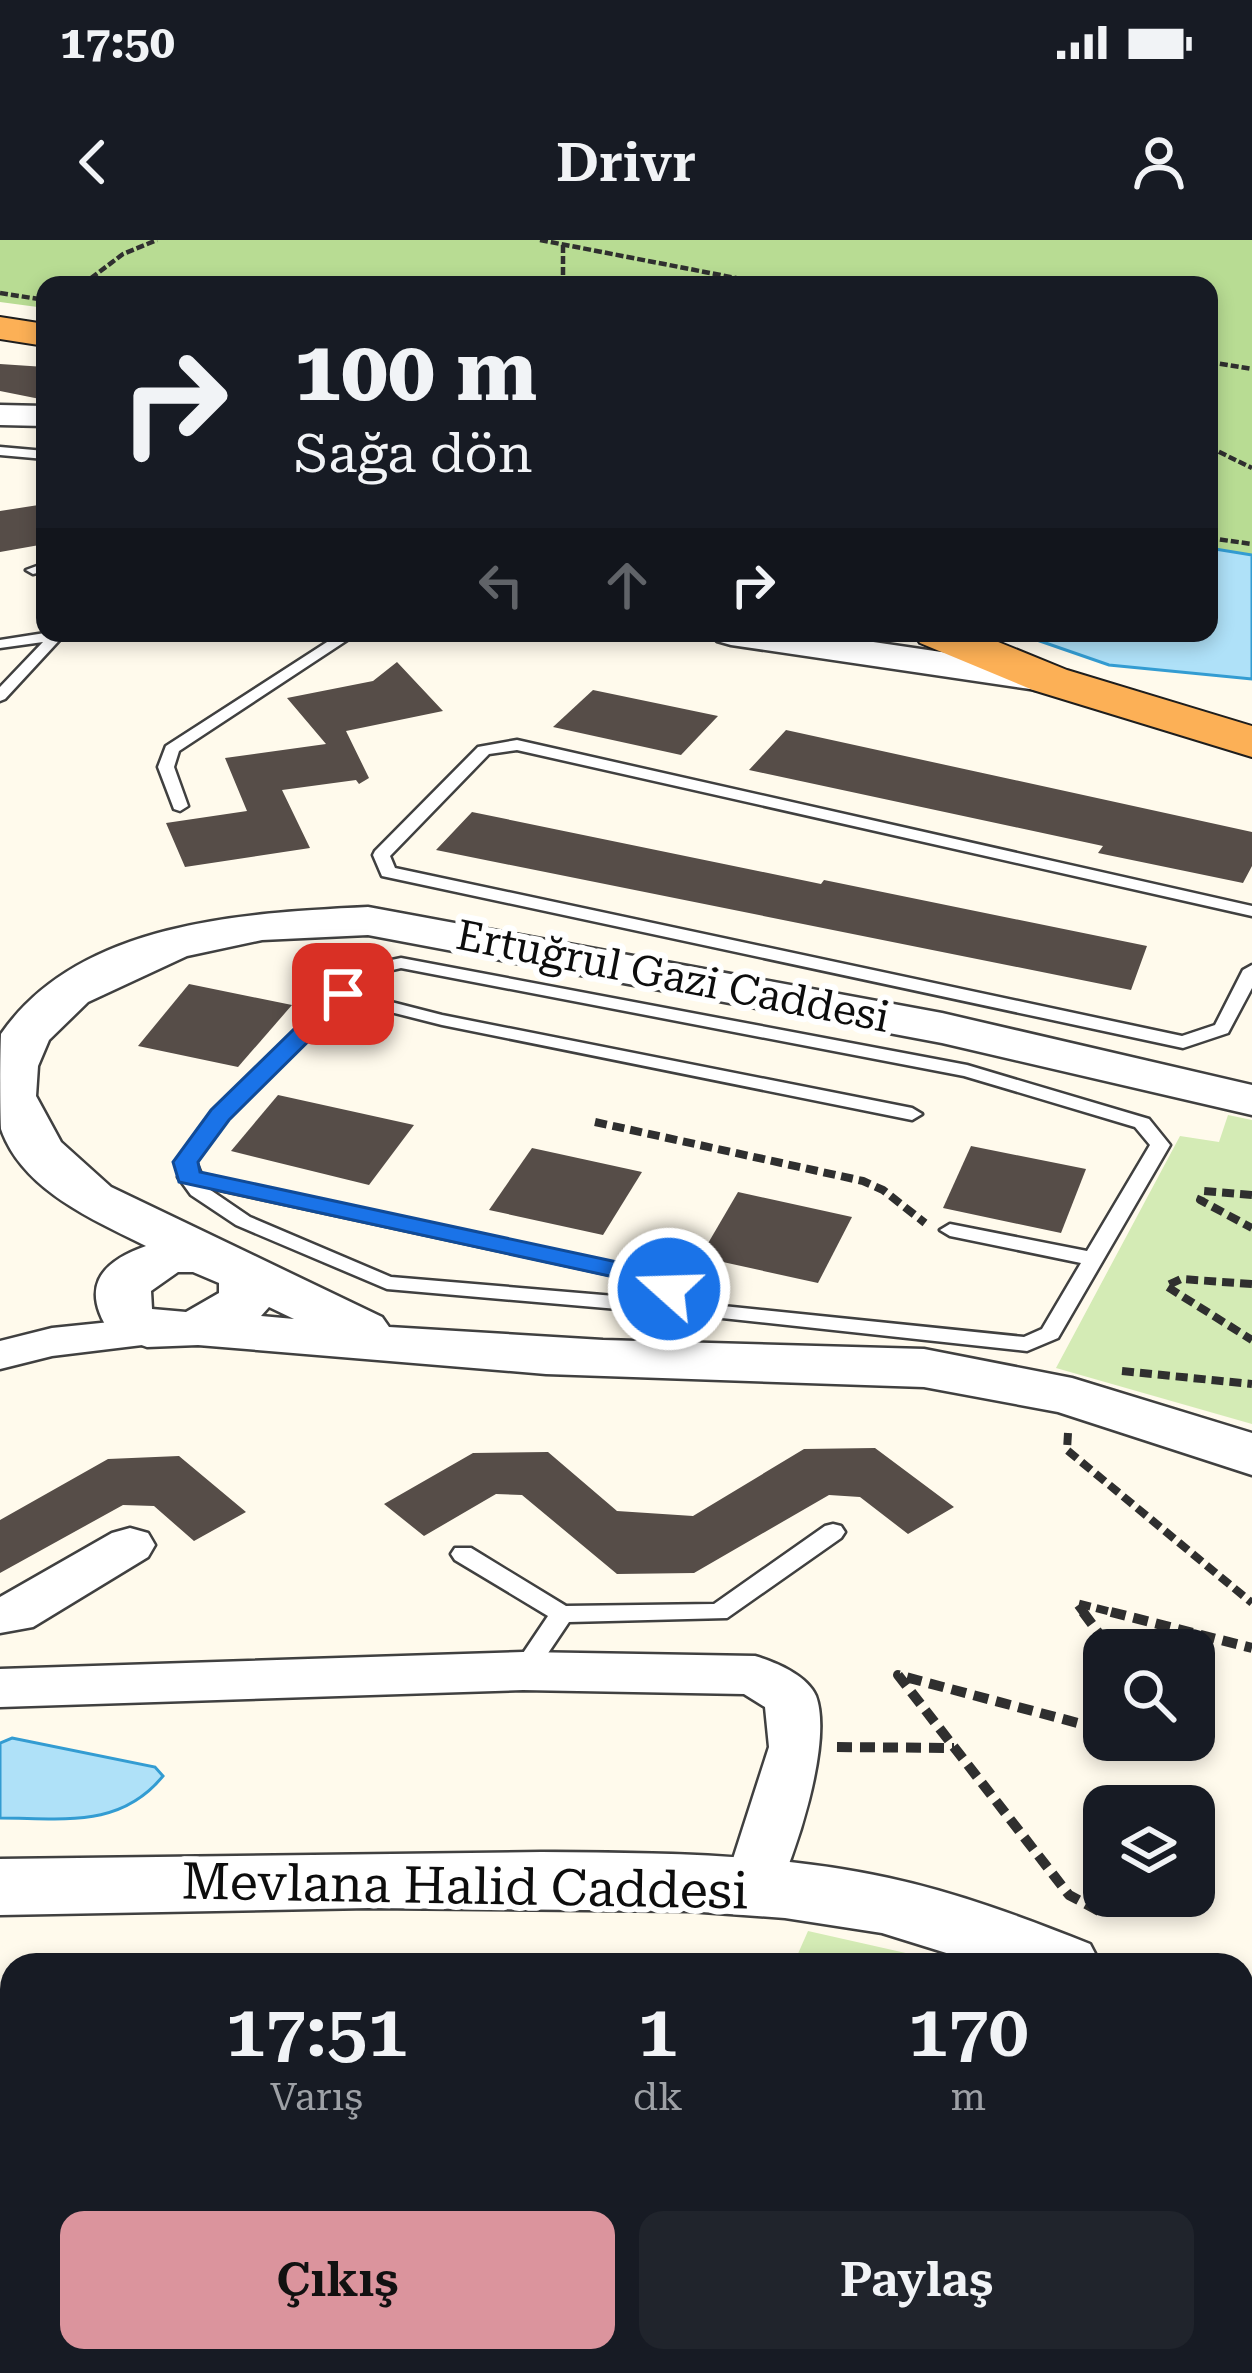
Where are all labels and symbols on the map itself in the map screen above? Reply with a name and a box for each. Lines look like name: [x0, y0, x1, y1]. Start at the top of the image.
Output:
street label: Ertuğrul Gazi Caddesi: [452, 910, 894, 1042]
pin: [292, 943, 394, 1045]
position arrow: [606, 1226, 732, 1352]
street label: Mevlana Halid Caddesi: [181, 1852, 749, 1920]

